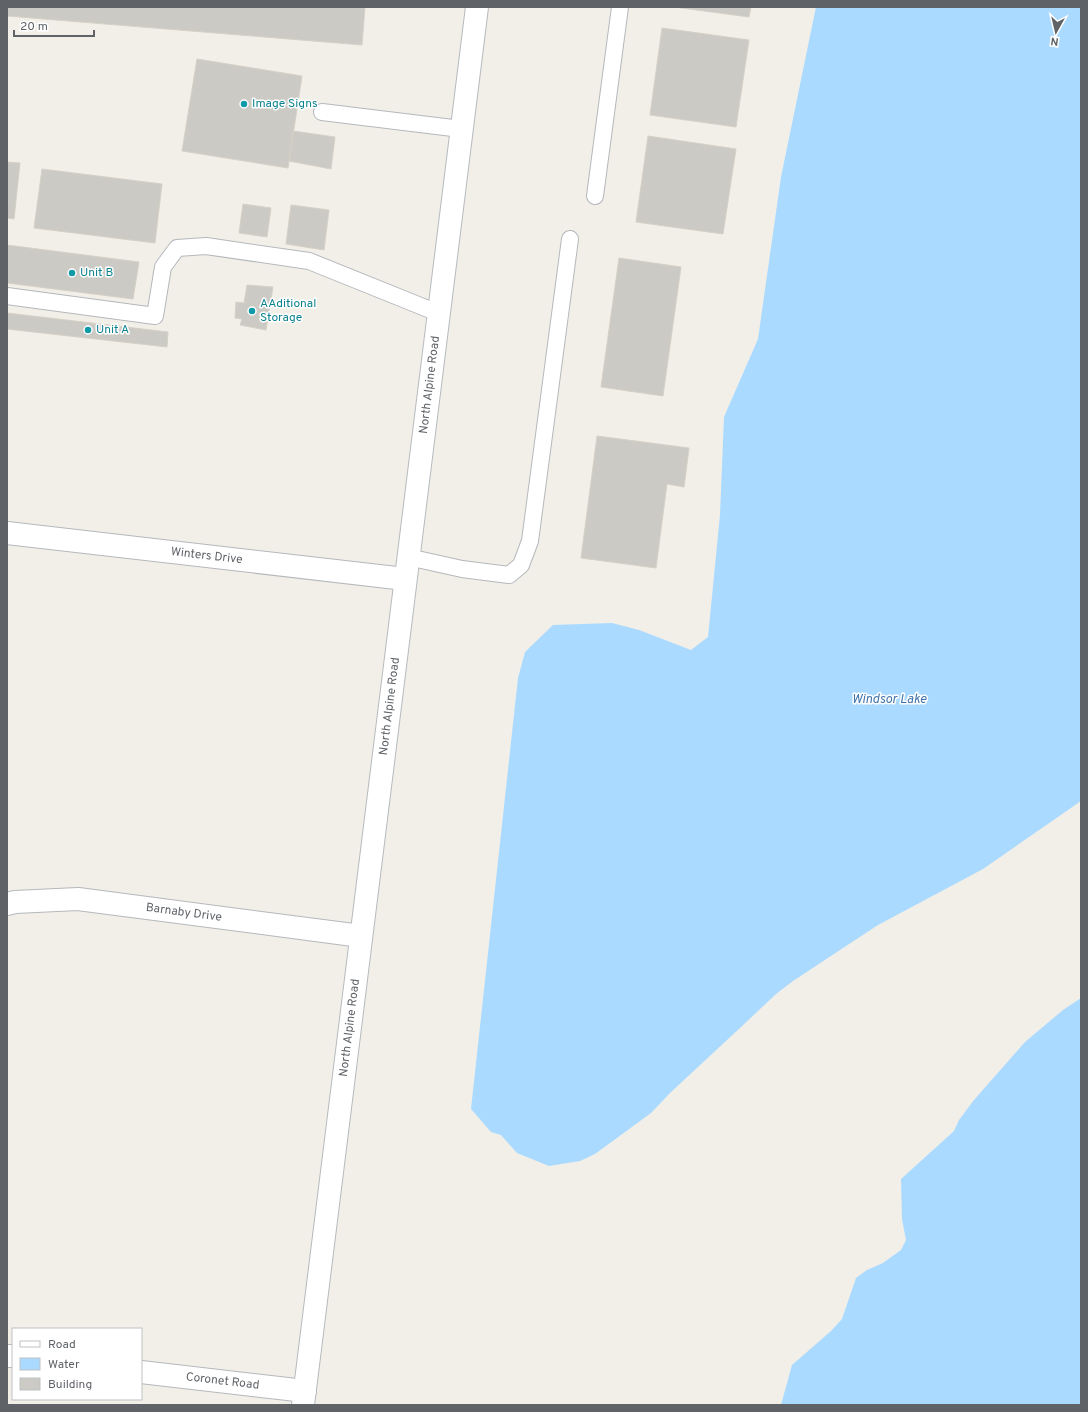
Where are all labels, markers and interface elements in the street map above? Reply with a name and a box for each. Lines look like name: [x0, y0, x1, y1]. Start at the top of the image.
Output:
scale bar: [14, 12, 94, 38]
north arrow: [1036, 12, 1076, 52]
text: 20 m: [20, 19, 48, 35]
text: N: [1050, 33, 1060, 48]
place label: Image Signs: [252, 96, 318, 112]
marker: Image Signs: [239, 99, 249, 109]
place label: Unit B: [80, 265, 113, 281]
marker: Unit B: [67, 268, 77, 278]
place label: AAditional Storage: [260, 296, 316, 326]
marker: AAditional Storage: [247, 306, 257, 316]
place label: Unit A: [96, 322, 129, 338]
marker: Unit A: [83, 325, 93, 335]
street label: North Alpine Road: [416, 335, 444, 435]
street label: Winters Drive: [170, 544, 243, 568]
street label: North Alpine Road: [376, 656, 404, 756]
water label: Windsor Lake: [852, 692, 927, 708]
street label: Barnaby Drive: [145, 900, 223, 926]
street label: North Alpine Road: [336, 978, 364, 1078]
legend: [12, 1328, 142, 1400]
text: Road: [48, 1337, 76, 1353]
text: Water: [48, 1357, 80, 1373]
street label: Coronet Road: [185, 1369, 260, 1394]
text: Building: [48, 1377, 92, 1393]

